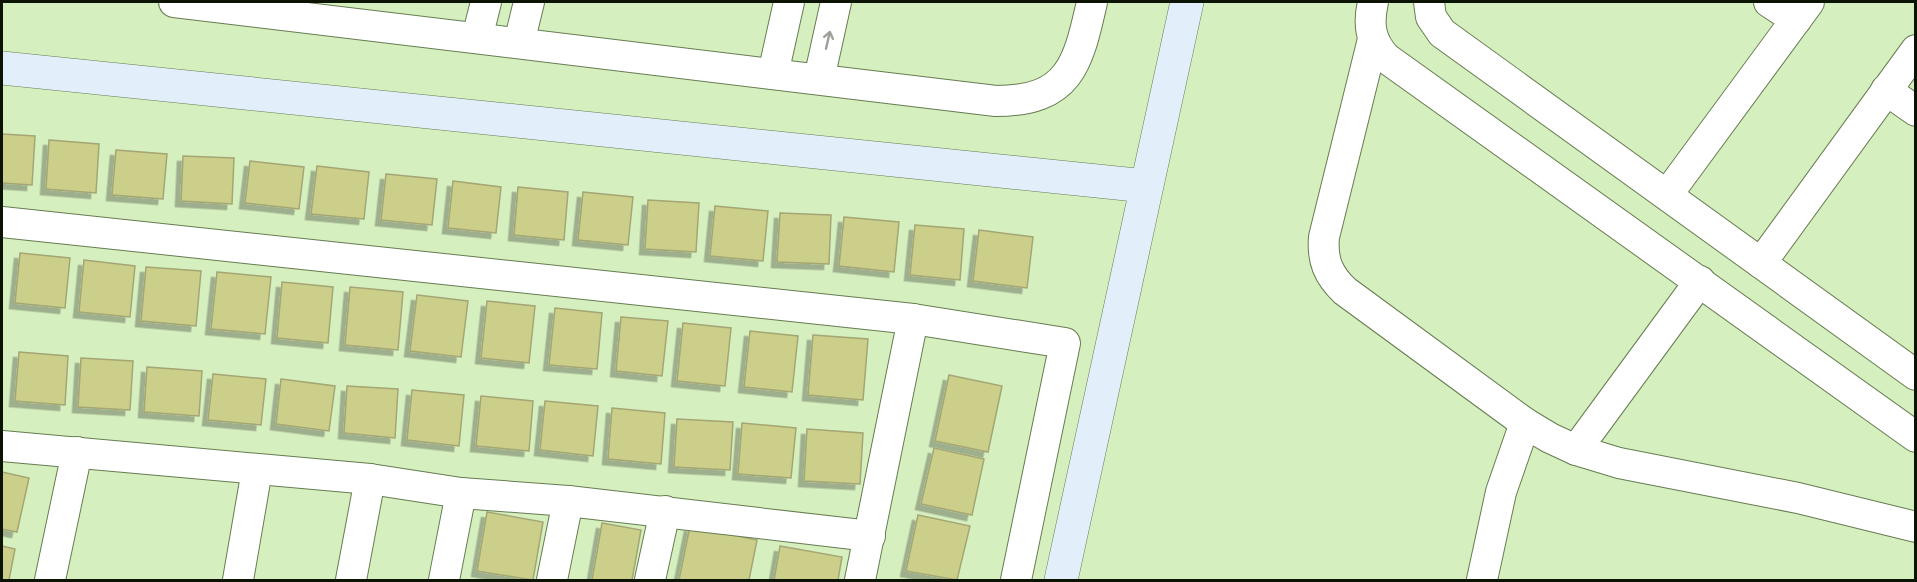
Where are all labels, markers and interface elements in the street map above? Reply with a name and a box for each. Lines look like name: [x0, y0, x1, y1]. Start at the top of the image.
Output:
one-way arrow: [822, 31, 834, 50]

